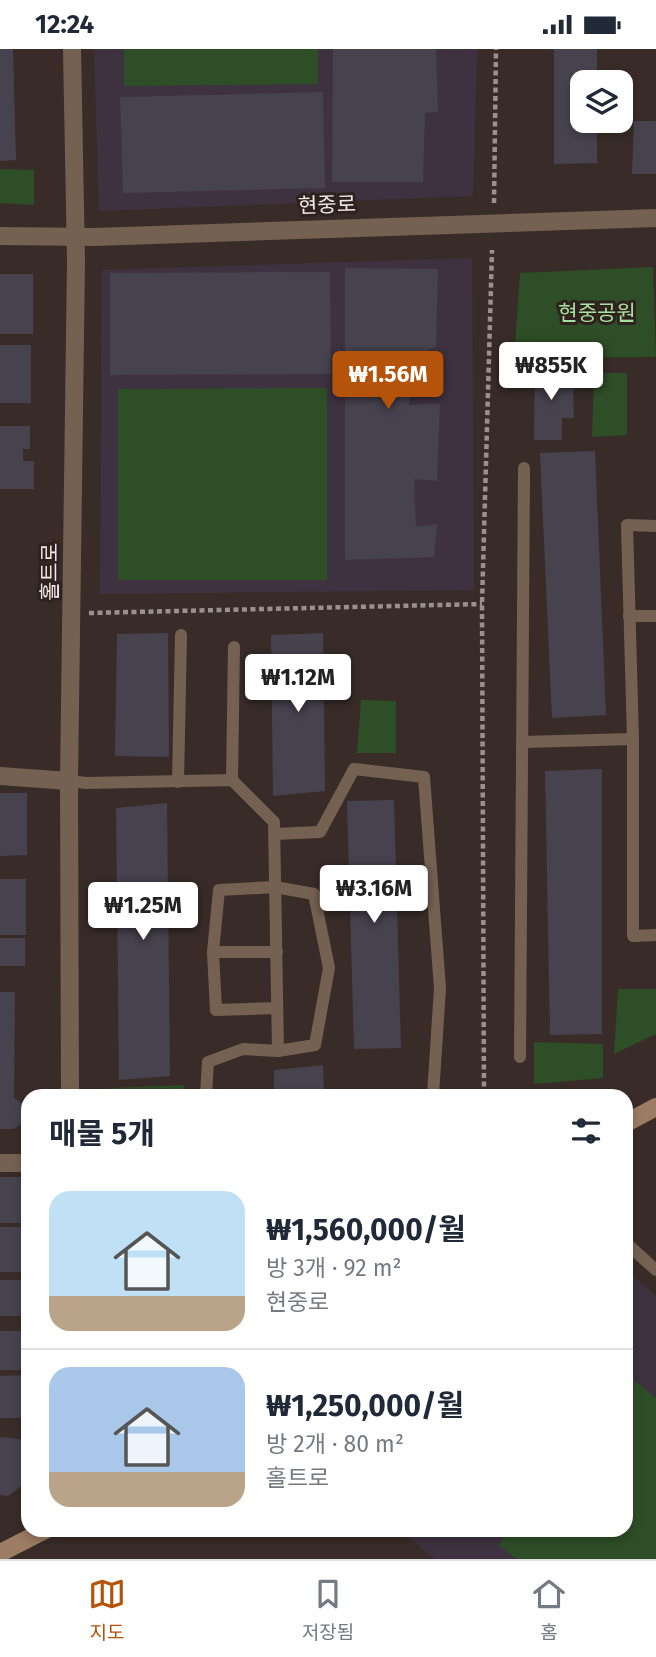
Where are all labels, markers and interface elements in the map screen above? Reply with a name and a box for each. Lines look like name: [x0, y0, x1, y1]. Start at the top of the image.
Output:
text: 12:24: [35, 9, 94, 40]
map controls: [570, 70, 633, 133]
button: layers: [570, 70, 633, 133]
street label: 현중로: [298, 191, 356, 219]
park label: 현중공원: [558, 300, 636, 326]
pin: ₩855K: [502, 343, 600, 402]
pin: ₩1.56M: [331, 351, 445, 411]
text: ₩855K: [515, 351, 587, 379]
text: ₩1.56M: [348, 360, 428, 388]
street label: 홀트로: [37, 543, 63, 601]
pin: ₩1.12M: [241, 655, 355, 714]
text: ₩1.12M: [261, 663, 335, 691]
pin: ₩3.16M: [317, 865, 431, 925]
text: ₩3.16M: [336, 874, 412, 902]
pin: ₩1.25M: [86, 883, 200, 942]
text: ₩1.25M: [104, 891, 182, 919]
icon: filters: [567, 1112, 605, 1150]
text: 매물 5개: [49, 1116, 155, 1152]
text: ₩1,560,000/월: [266, 1212, 466, 1248]
icon: home: [105, 1219, 189, 1303]
text: 방 3개 · 92 m²: [266, 1254, 401, 1282]
text: 현중로: [266, 1288, 329, 1316]
text: ₩1,250,000/월: [266, 1388, 464, 1424]
icon: home: [105, 1395, 189, 1479]
text: 방 2개 · 80 m²: [266, 1430, 404, 1458]
text: 홀트로: [266, 1464, 329, 1492]
tab: 지도: [88, 1575, 126, 1644]
tab: 저장됨: [302, 1575, 354, 1644]
tab: 홈: [530, 1575, 568, 1644]

